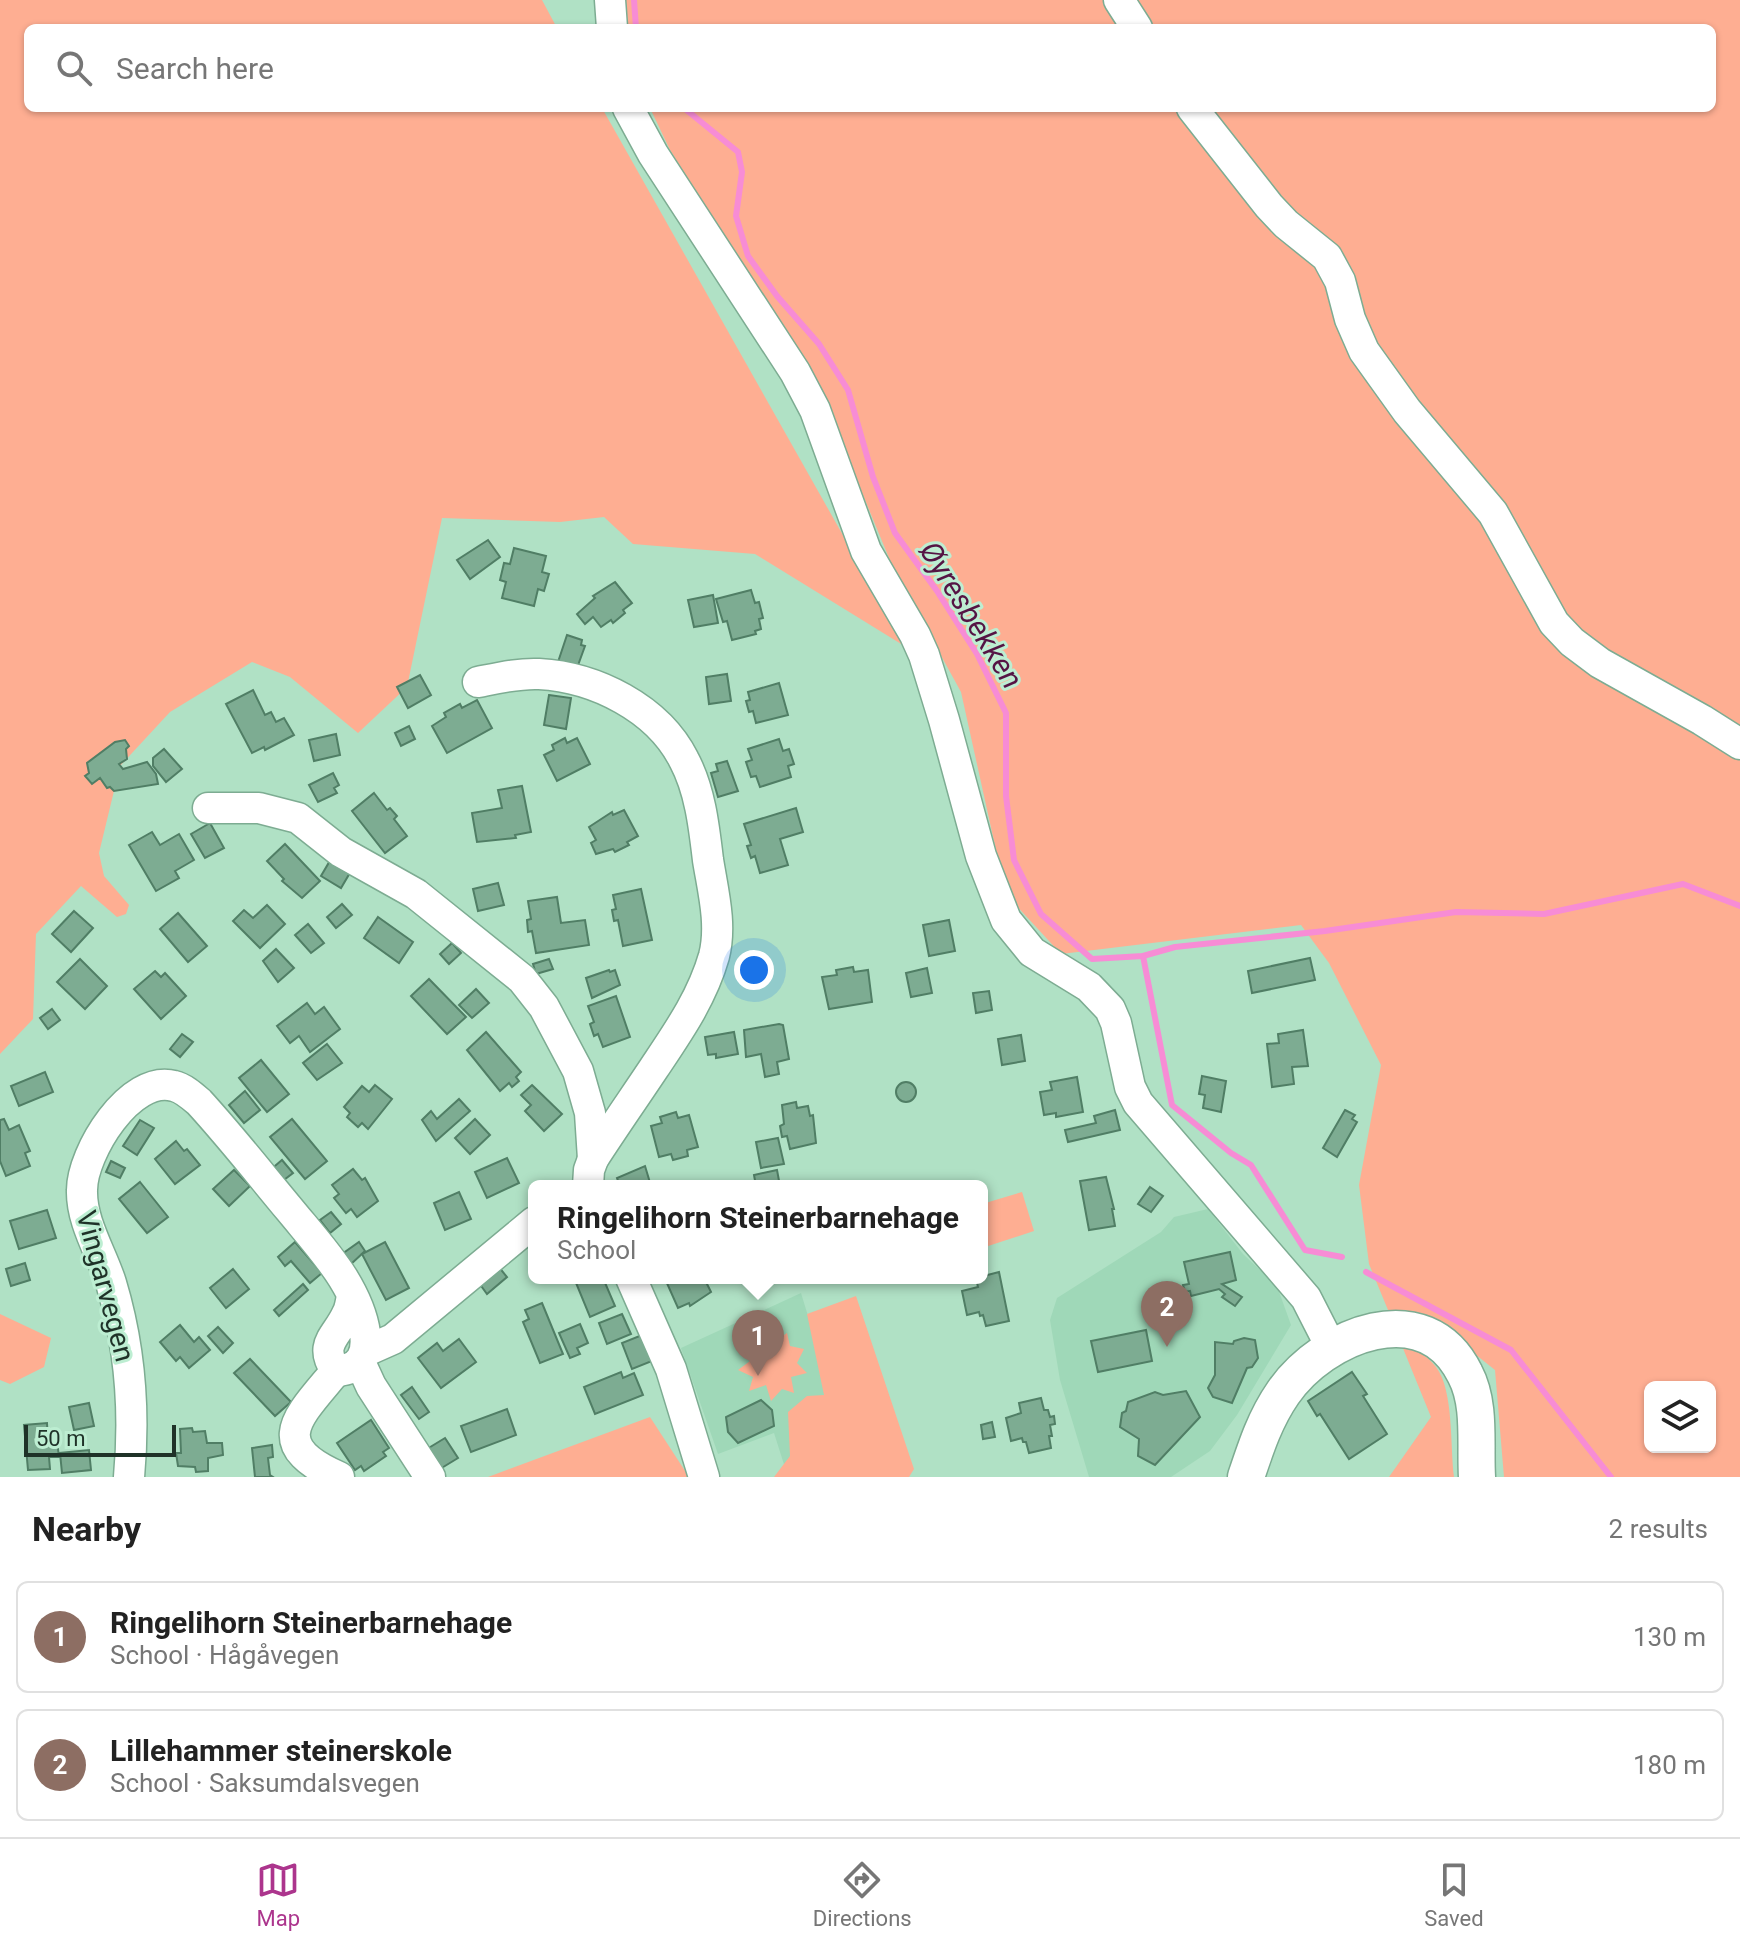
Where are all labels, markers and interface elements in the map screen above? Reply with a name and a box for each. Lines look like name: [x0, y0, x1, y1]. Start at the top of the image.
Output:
search box: [24, 24, 1716, 112]
icon: search: [52, 46, 96, 90]
text: Search here: [116, 51, 274, 86]
water label: Øyresbekken: [913, 535, 1030, 695]
your location: [734, 950, 774, 990]
popup: [528, 1180, 988, 1284]
text: Ringelihorn Steinerbarnehage: [557, 1200, 959, 1235]
street label: Vingarvegen: [70, 1207, 142, 1365]
text: School: [557, 1235, 636, 1265]
pin: 2: [1141, 1281, 1193, 1347]
pin: 1: [732, 1310, 784, 1376]
map controls: [1644, 1381, 1716, 1453]
button: layers: [1644, 1381, 1716, 1453]
scale bar: [24, 1421, 176, 1457]
text: 50 m: [36, 1426, 85, 1451]
text: Nearby: [32, 1509, 141, 1549]
text: 2 results: [1609, 1514, 1708, 1544]
text: Ringelihorn Steinerbarnehage: [110, 1605, 512, 1640]
text: 1: [53, 1622, 67, 1652]
text: 130 m: [1633, 1622, 1706, 1652]
text: School · Hågåvegen: [110, 1640, 339, 1670]
text: Lillehammer steinerskole: [110, 1733, 452, 1768]
text: 2: [53, 1750, 67, 1780]
text: 180 m: [1633, 1750, 1706, 1780]
text: School · Saksumdalsvegen: [110, 1768, 420, 1798]
tab: Map: [256, 1858, 300, 1931]
tab: Directions: [813, 1858, 912, 1931]
tab: Saved: [1424, 1858, 1484, 1931]

